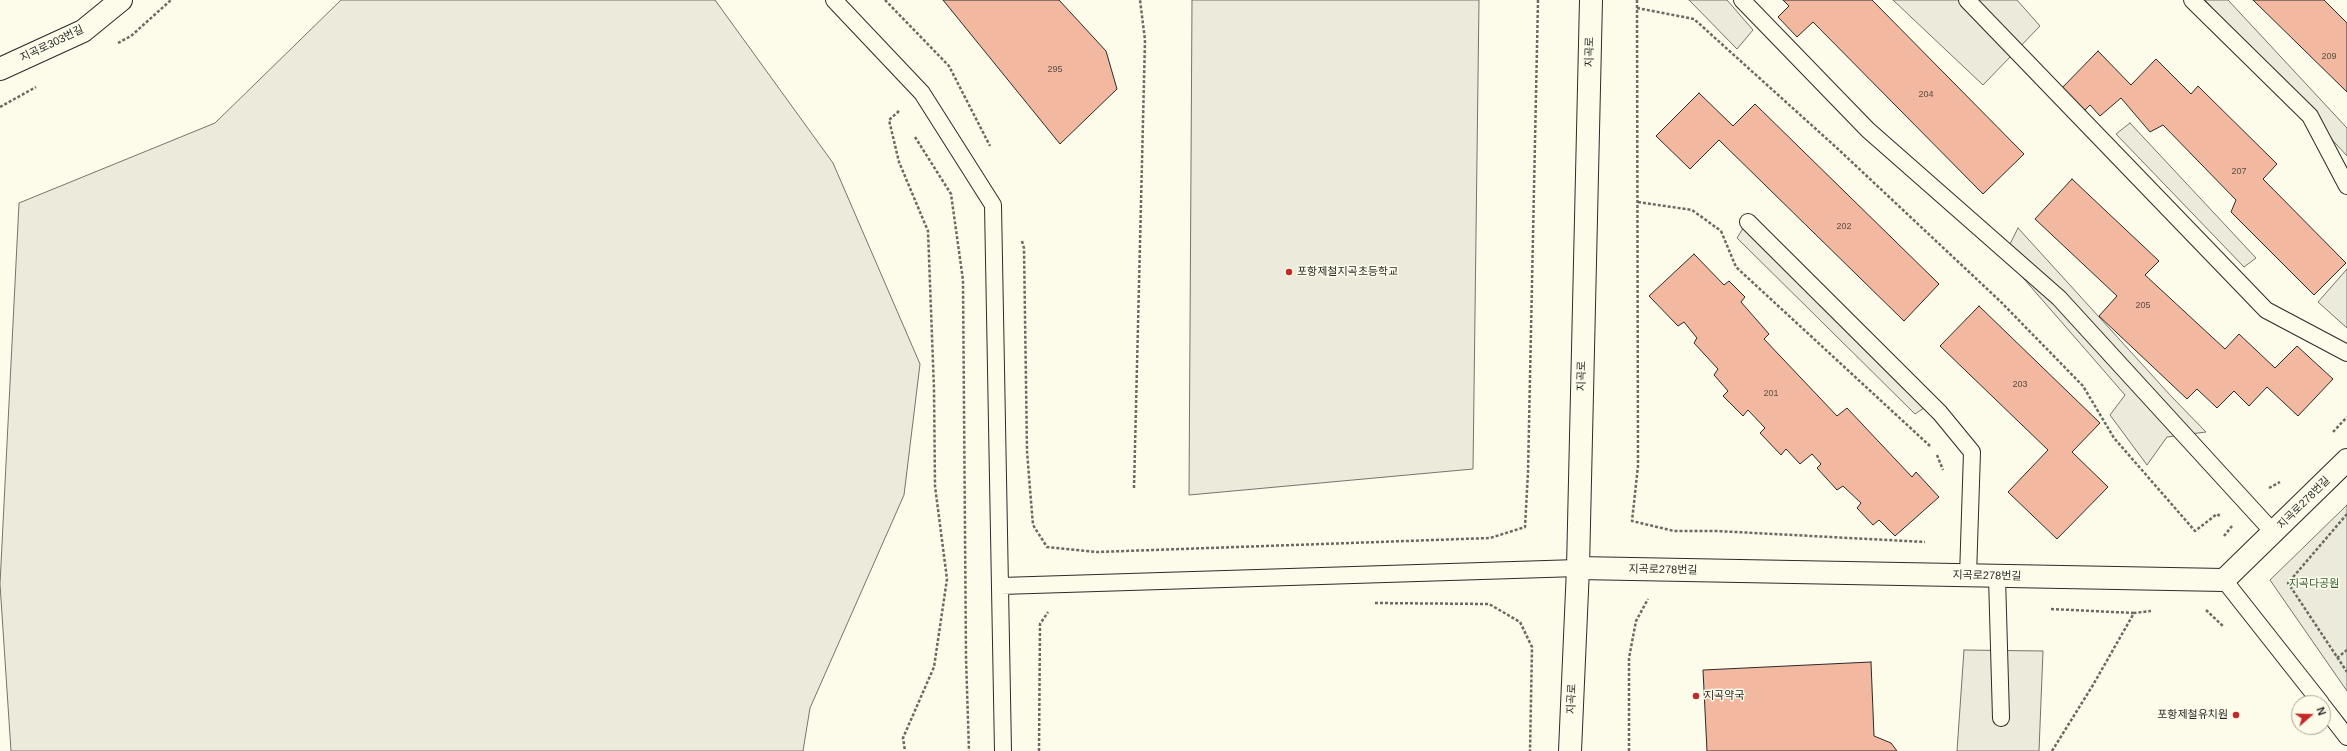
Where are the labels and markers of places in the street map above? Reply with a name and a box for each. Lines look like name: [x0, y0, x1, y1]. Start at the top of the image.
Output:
place label: 포항제철지곡초등학교: [1297, 265, 1398, 279]
marker: 포항제철지곡초등학교: [1284, 267, 1294, 277]
place label: 지곡약국: [1704, 689, 1744, 703]
marker: 지곡약국: [1691, 691, 1701, 701]
place label: 포항제철유치원: [2157, 708, 2228, 722]
marker: 포항제철유치원: [2231, 710, 2241, 720]

